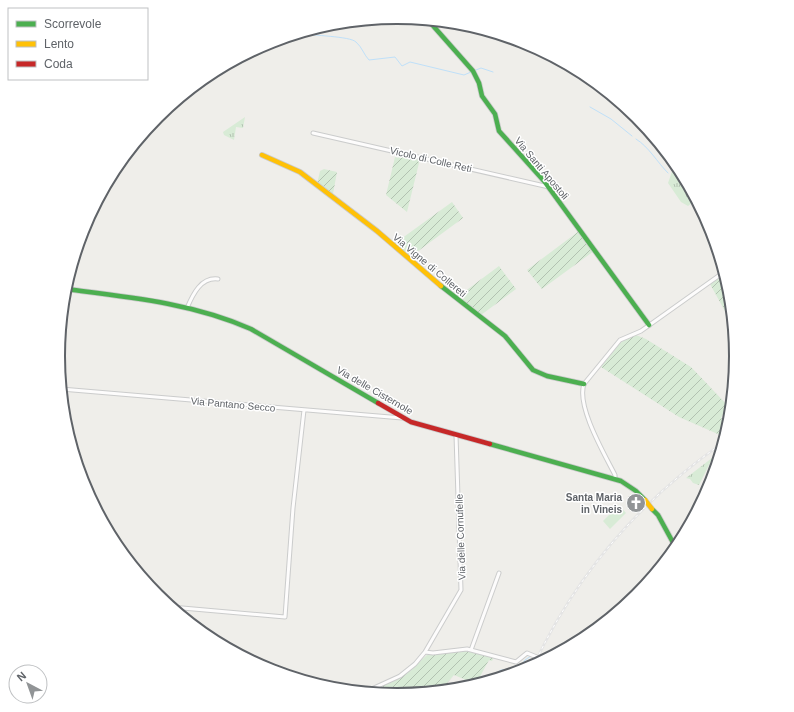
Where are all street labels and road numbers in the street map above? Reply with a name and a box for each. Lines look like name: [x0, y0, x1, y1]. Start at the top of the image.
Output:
street label: Via Santi Apostoli: [512, 135, 571, 202]
street label: Vicolo di Colle Reti: [389, 145, 473, 174]
street label: Via Vigne di Collereti: [391, 231, 469, 299]
street label: Via delle Cisternole: [335, 364, 415, 417]
street label: Via Pantano Secco: [190, 395, 276, 414]
street label: Via delle Cornufelle: [453, 493, 468, 580]

